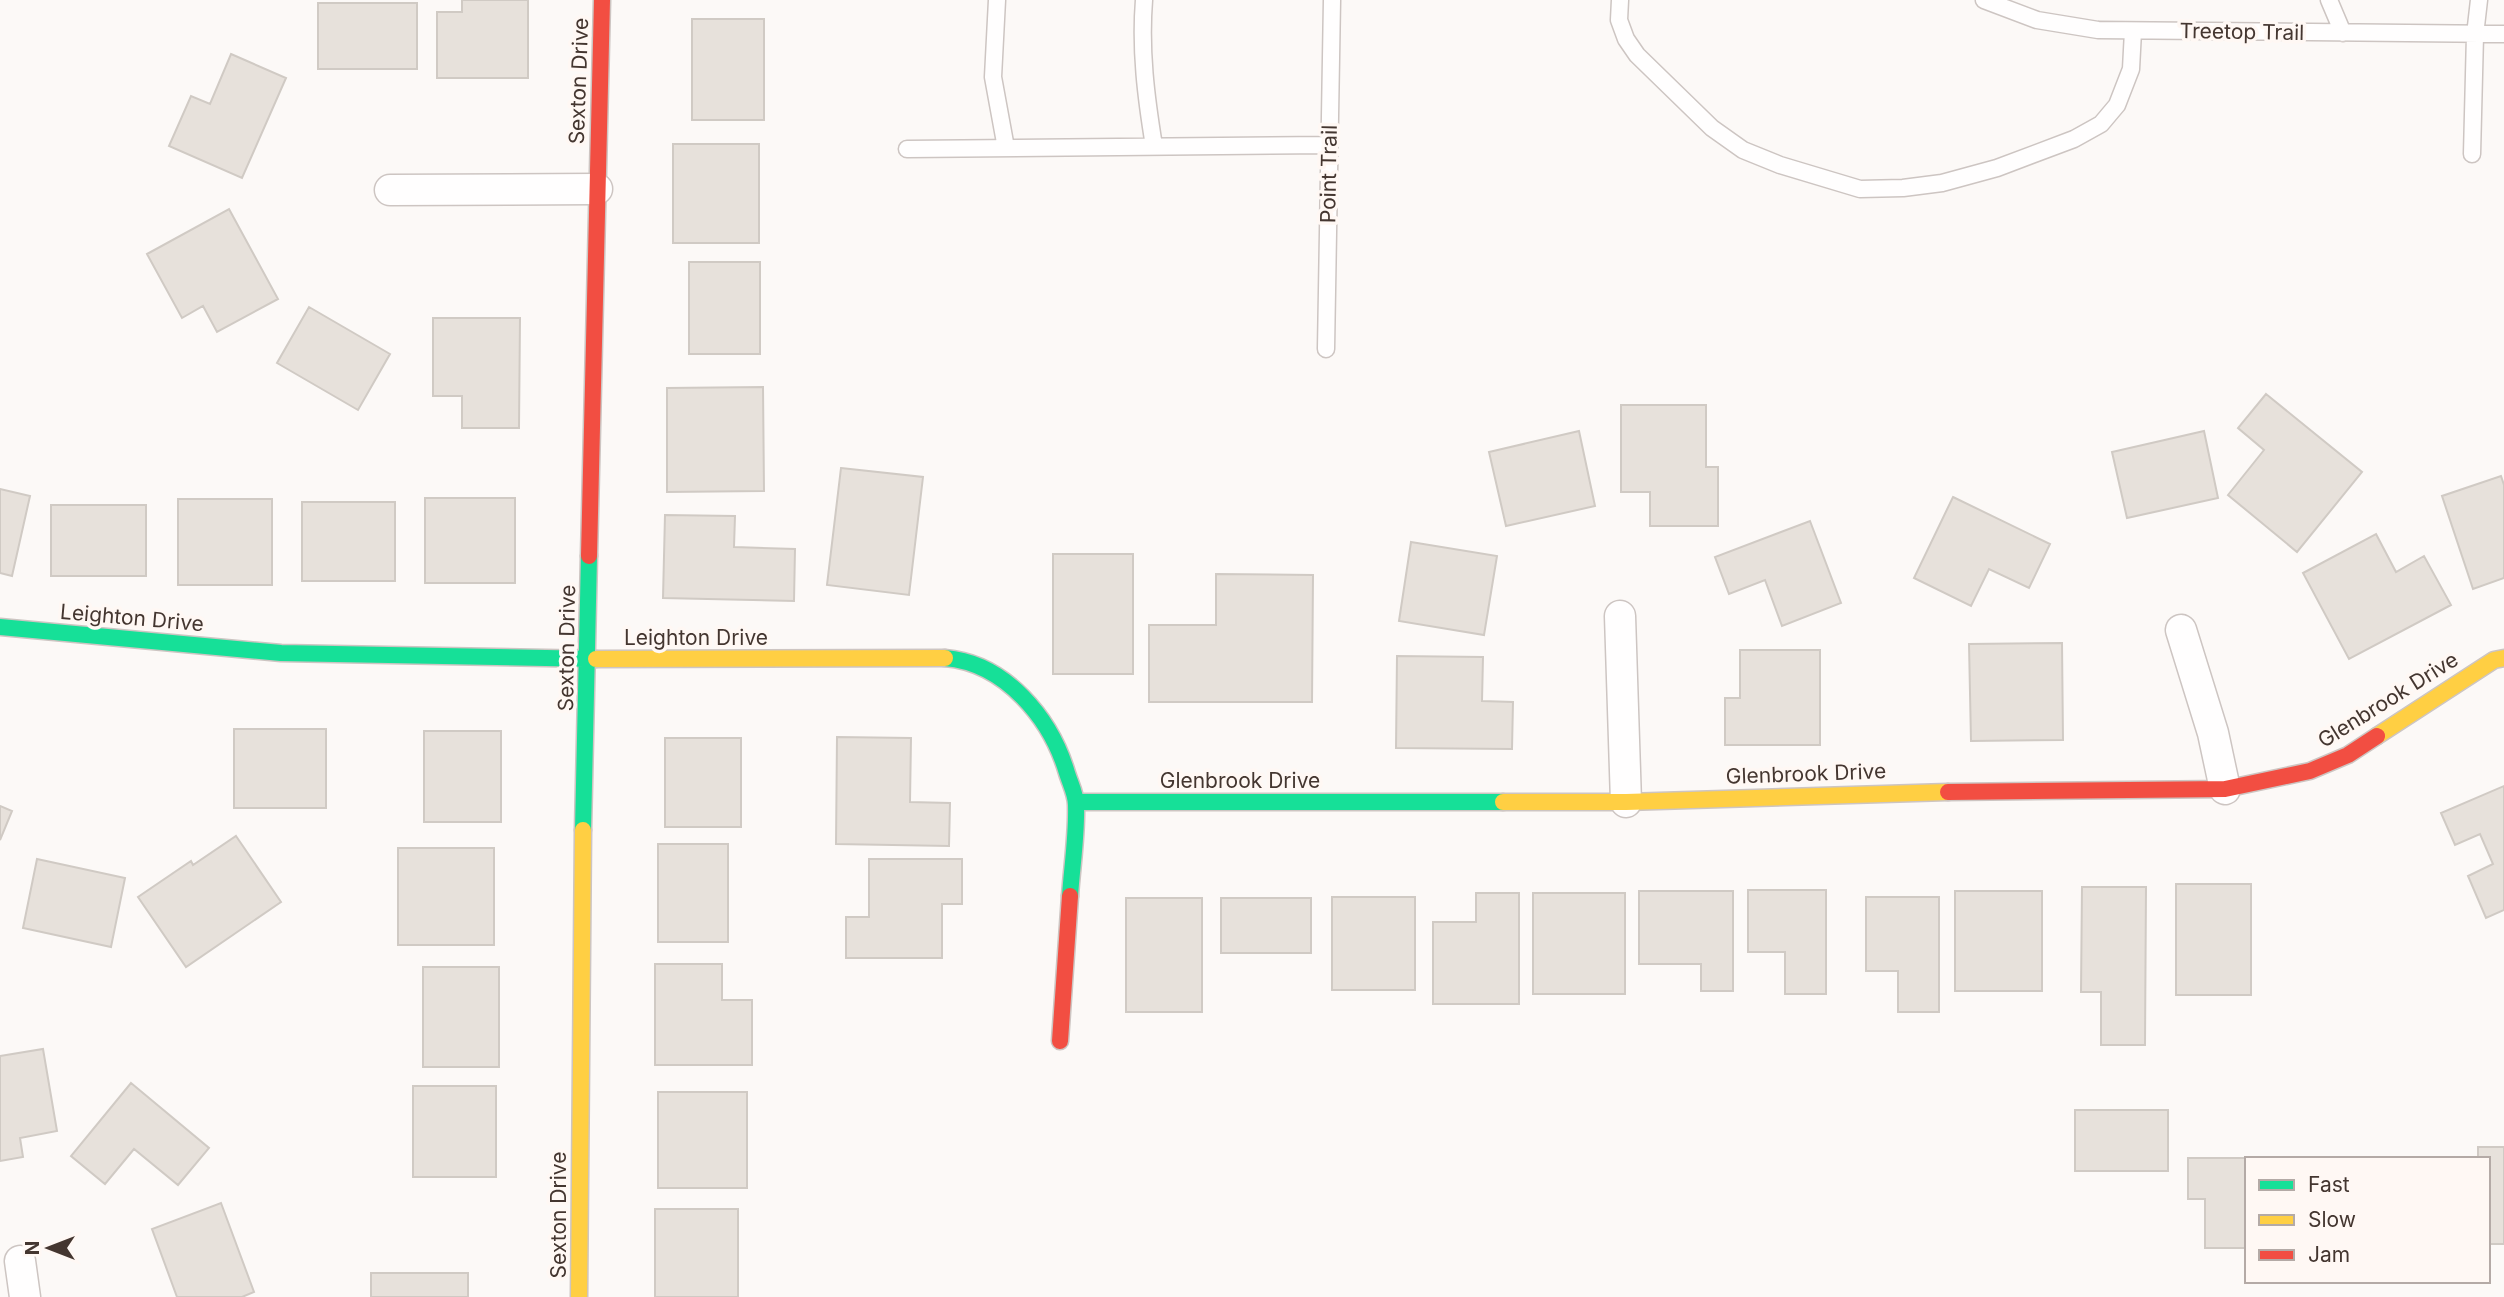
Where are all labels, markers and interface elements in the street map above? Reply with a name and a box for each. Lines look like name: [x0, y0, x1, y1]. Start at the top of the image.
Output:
street label: Sexton Drive: [564, 17, 593, 145]
street label: Treetop Trail: [2179, 18, 2305, 45]
street label: Point Trail: [1315, 125, 1342, 223]
street label: Sexton Drive: [553, 584, 580, 712]
street label: Leighton Drive: [59, 599, 205, 636]
street label: Leighton Drive: [624, 625, 768, 650]
street label: Glenbrook Drive: [2313, 646, 2462, 753]
street label: Glenbrook Drive: [1725, 758, 1887, 789]
street label: Glenbrook Drive: [1160, 768, 1320, 793]
street label: Sexton Drive: [546, 1152, 571, 1278]
legend: [2245, 1157, 2490, 1283]
text: Fast: [2308, 1172, 2350, 1197]
text: Slow: [2308, 1207, 2356, 1232]
north arrow: [14, 1213, 84, 1283]
text: N: [21, 1241, 44, 1255]
text: Jam: [2308, 1242, 2350, 1267]

